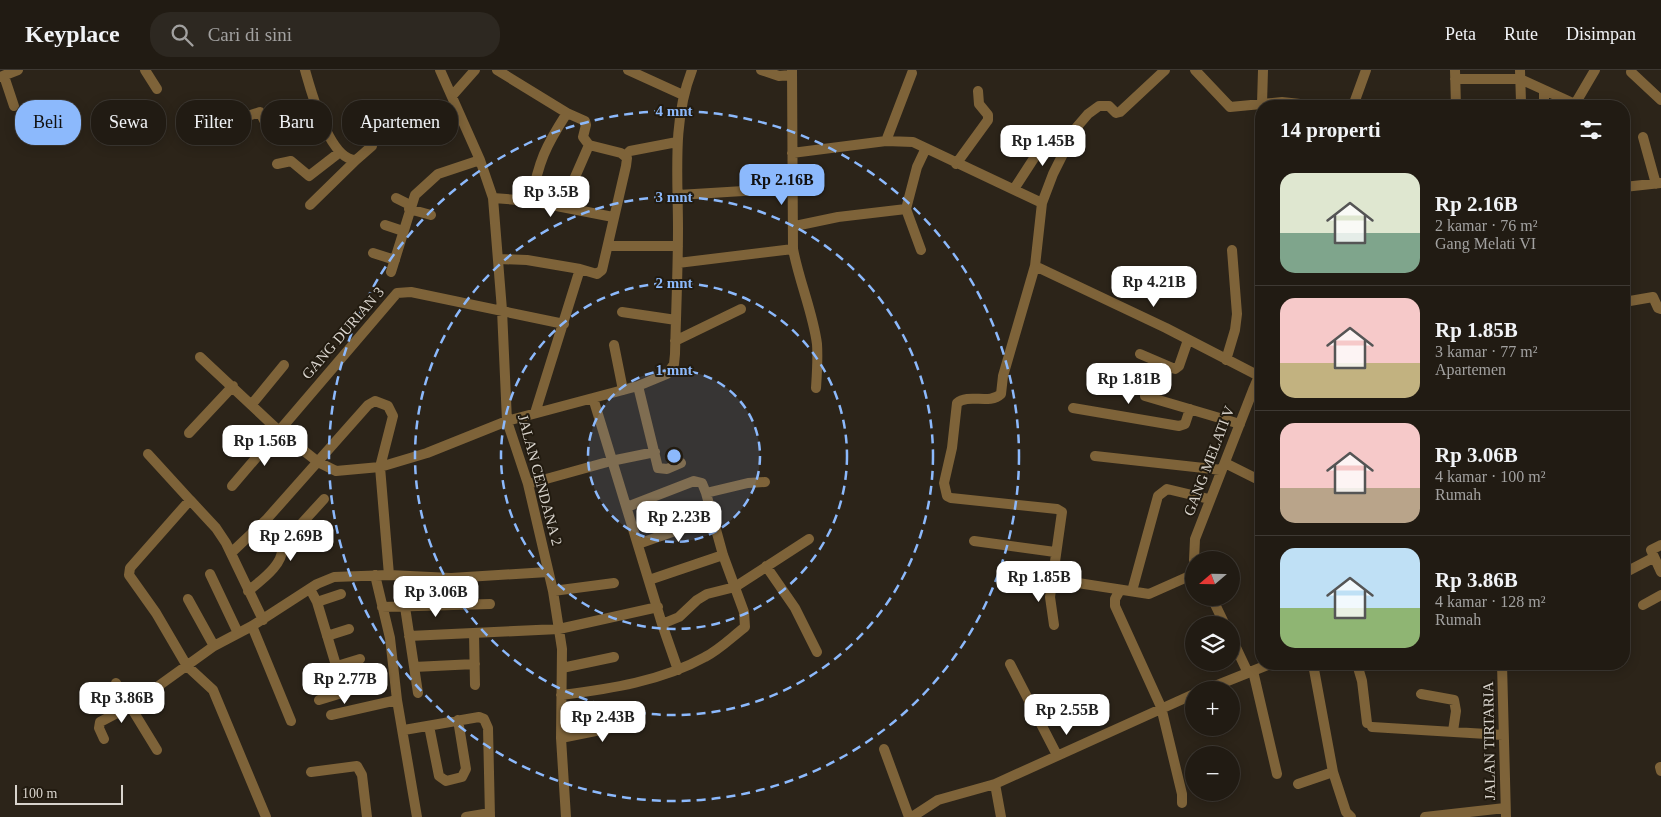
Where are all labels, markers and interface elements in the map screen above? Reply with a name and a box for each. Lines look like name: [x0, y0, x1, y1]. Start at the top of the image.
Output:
search box: [150, 12, 500, 57]
text: Keyplace: [25, 21, 120, 47]
icon: search: [168, 21, 196, 49]
text: Cari di sini: [208, 24, 292, 45]
text: Peta: [1445, 24, 1476, 44]
text: Rute: [1504, 24, 1538, 44]
text: Disimpan: [1566, 24, 1636, 44]
chip: Beli: [15, 100, 81, 145]
chip: Sewa: [91, 100, 166, 145]
chip: Filter: [176, 100, 251, 145]
chip: Baru: [261, 100, 332, 145]
chip: Apartemen: [342, 100, 458, 145]
text: 4 mnt: [655, 103, 693, 119]
icon: filters: [1577, 116, 1605, 144]
text: 14 properti: [1280, 118, 1381, 142]
pin: Rp 1.45B: [991, 124, 1095, 167]
text: Rp 1.45B: [1011, 132, 1075, 149]
pin: Rp 2.16B: [730, 164, 834, 206]
text: Rp 2.16B: [750, 171, 814, 188]
pin: Rp 3.5B: [505, 176, 597, 218]
text: Rp 3.5B: [523, 183, 579, 200]
text: 3 mnt: [655, 189, 693, 205]
text: Rp 2.16B: [1435, 192, 1518, 216]
icon: home: [1320, 193, 1380, 253]
text: 2 kamar · 76 m²: [1435, 217, 1538, 234]
text: Gang Melati VI: [1435, 235, 1536, 252]
pin: Rp 4.21B: [1102, 266, 1206, 308]
text: Rp 4.21B: [1122, 273, 1186, 290]
text: 2 mnt: [655, 275, 693, 291]
street label: GANG DURIAN 3: [299, 284, 387, 382]
icon: home: [1320, 318, 1380, 378]
text: Rp 1.85B: [1435, 318, 1518, 342]
text: 3 kamar · 77 m²: [1435, 343, 1538, 360]
text: Apartemen: [1435, 361, 1506, 378]
text: 1 mnt: [655, 362, 693, 378]
pin: Rp 1.81B: [1077, 362, 1181, 405]
text: Rp 1.81B: [1097, 370, 1161, 387]
street label: GANG MELATI V: [1181, 404, 1237, 518]
street label: JALAN CENDANA 2: [515, 413, 565, 547]
pin: Rp 1.56B: [213, 424, 317, 467]
text: Rp 1.56B: [233, 432, 297, 449]
icon: home: [1320, 443, 1380, 503]
text: Rp 3.06B: [1435, 443, 1518, 467]
centre of rings: [665, 447, 683, 465]
text: 4 kamar · 100 m²: [1435, 468, 1546, 485]
text: Rumah: [1435, 486, 1481, 503]
pin: Rp 2.23B: [627, 500, 731, 543]
text: Rp 2.23B: [647, 508, 711, 525]
pin: Rp 2.69B: [239, 520, 343, 562]
text: Rp 2.69B: [259, 527, 323, 544]
north arrow: [1185, 551, 1240, 606]
map controls: [1185, 551, 1240, 801]
pin: Rp 1.85B: [987, 560, 1091, 603]
text: Rp 1.85B: [1007, 568, 1071, 585]
icon: home: [1320, 568, 1380, 628]
text: Rp 3.86B: [1435, 568, 1518, 592]
pin: Rp 3.06B: [384, 576, 488, 618]
text: Rp 3.06B: [404, 583, 468, 600]
text: 4 kamar · 128 m²: [1435, 593, 1546, 610]
text: Rumah: [1435, 611, 1481, 628]
button: layers: [1185, 616, 1240, 671]
pin: Rp 2.77B: [293, 662, 397, 705]
text: Rp 2.77B: [313, 670, 377, 687]
button: +: [1185, 681, 1240, 736]
street label: JALAN TIRTARIA: [1480, 681, 1498, 801]
pin: Rp 3.86B: [70, 682, 174, 724]
text: Rp 3.86B: [90, 689, 154, 706]
pin: Rp 2.55B: [1015, 694, 1119, 736]
pin: Rp 2.43B: [551, 700, 655, 743]
text: Rp 2.55B: [1035, 701, 1099, 718]
text: Rp 2.43B: [571, 708, 635, 725]
button: −: [1185, 746, 1240, 801]
scale bar: [15, 782, 122, 805]
text: 100 m: [22, 786, 57, 801]

